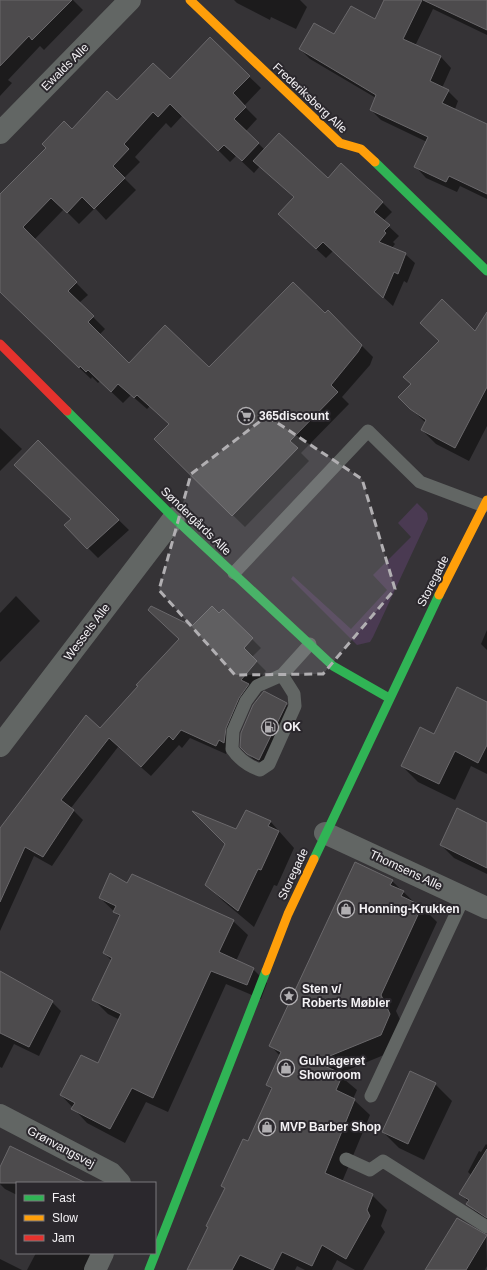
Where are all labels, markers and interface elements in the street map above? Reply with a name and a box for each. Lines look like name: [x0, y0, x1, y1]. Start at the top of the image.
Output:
street label: Ewalds Alle: [38, 40, 92, 94]
street label: Frederiksberg Alle: [270, 60, 350, 136]
supermarket icon: 365discount: [236, 406, 256, 426]
place label: 365discount: [259, 409, 329, 423]
street label: Søndergårds Alle: [158, 484, 234, 558]
street label: Storegade: [414, 553, 452, 609]
street label: Wessels Alle: [61, 600, 113, 663]
fuel station icon: OK: [260, 717, 280, 737]
place label: OK: [283, 720, 301, 734]
street label: Storegade: [275, 846, 311, 902]
street label: Thomsens Alle: [367, 847, 445, 893]
shop icon: Honning-Krukken: [336, 899, 356, 919]
place label: Honning-Krukken: [359, 902, 460, 916]
place label: Sten v/ Roberts Møbler: [302, 982, 390, 1010]
place icon: Sten v/ Roberts Møbler: [279, 986, 299, 1006]
place label: Gulvlageret Showroom: [299, 1054, 365, 1082]
shop icon: Gulvlageret Showroom: [276, 1058, 296, 1078]
shop icon: MVP Barber Shop: [257, 1117, 277, 1137]
place label: MVP Barber Shop: [280, 1120, 381, 1134]
street label: Grønvangsvej: [25, 1123, 97, 1171]
legend: [16, 1182, 156, 1254]
text: Fast: [52, 1191, 76, 1205]
text: Slow: [52, 1211, 78, 1225]
text: Jam: [52, 1231, 75, 1245]

